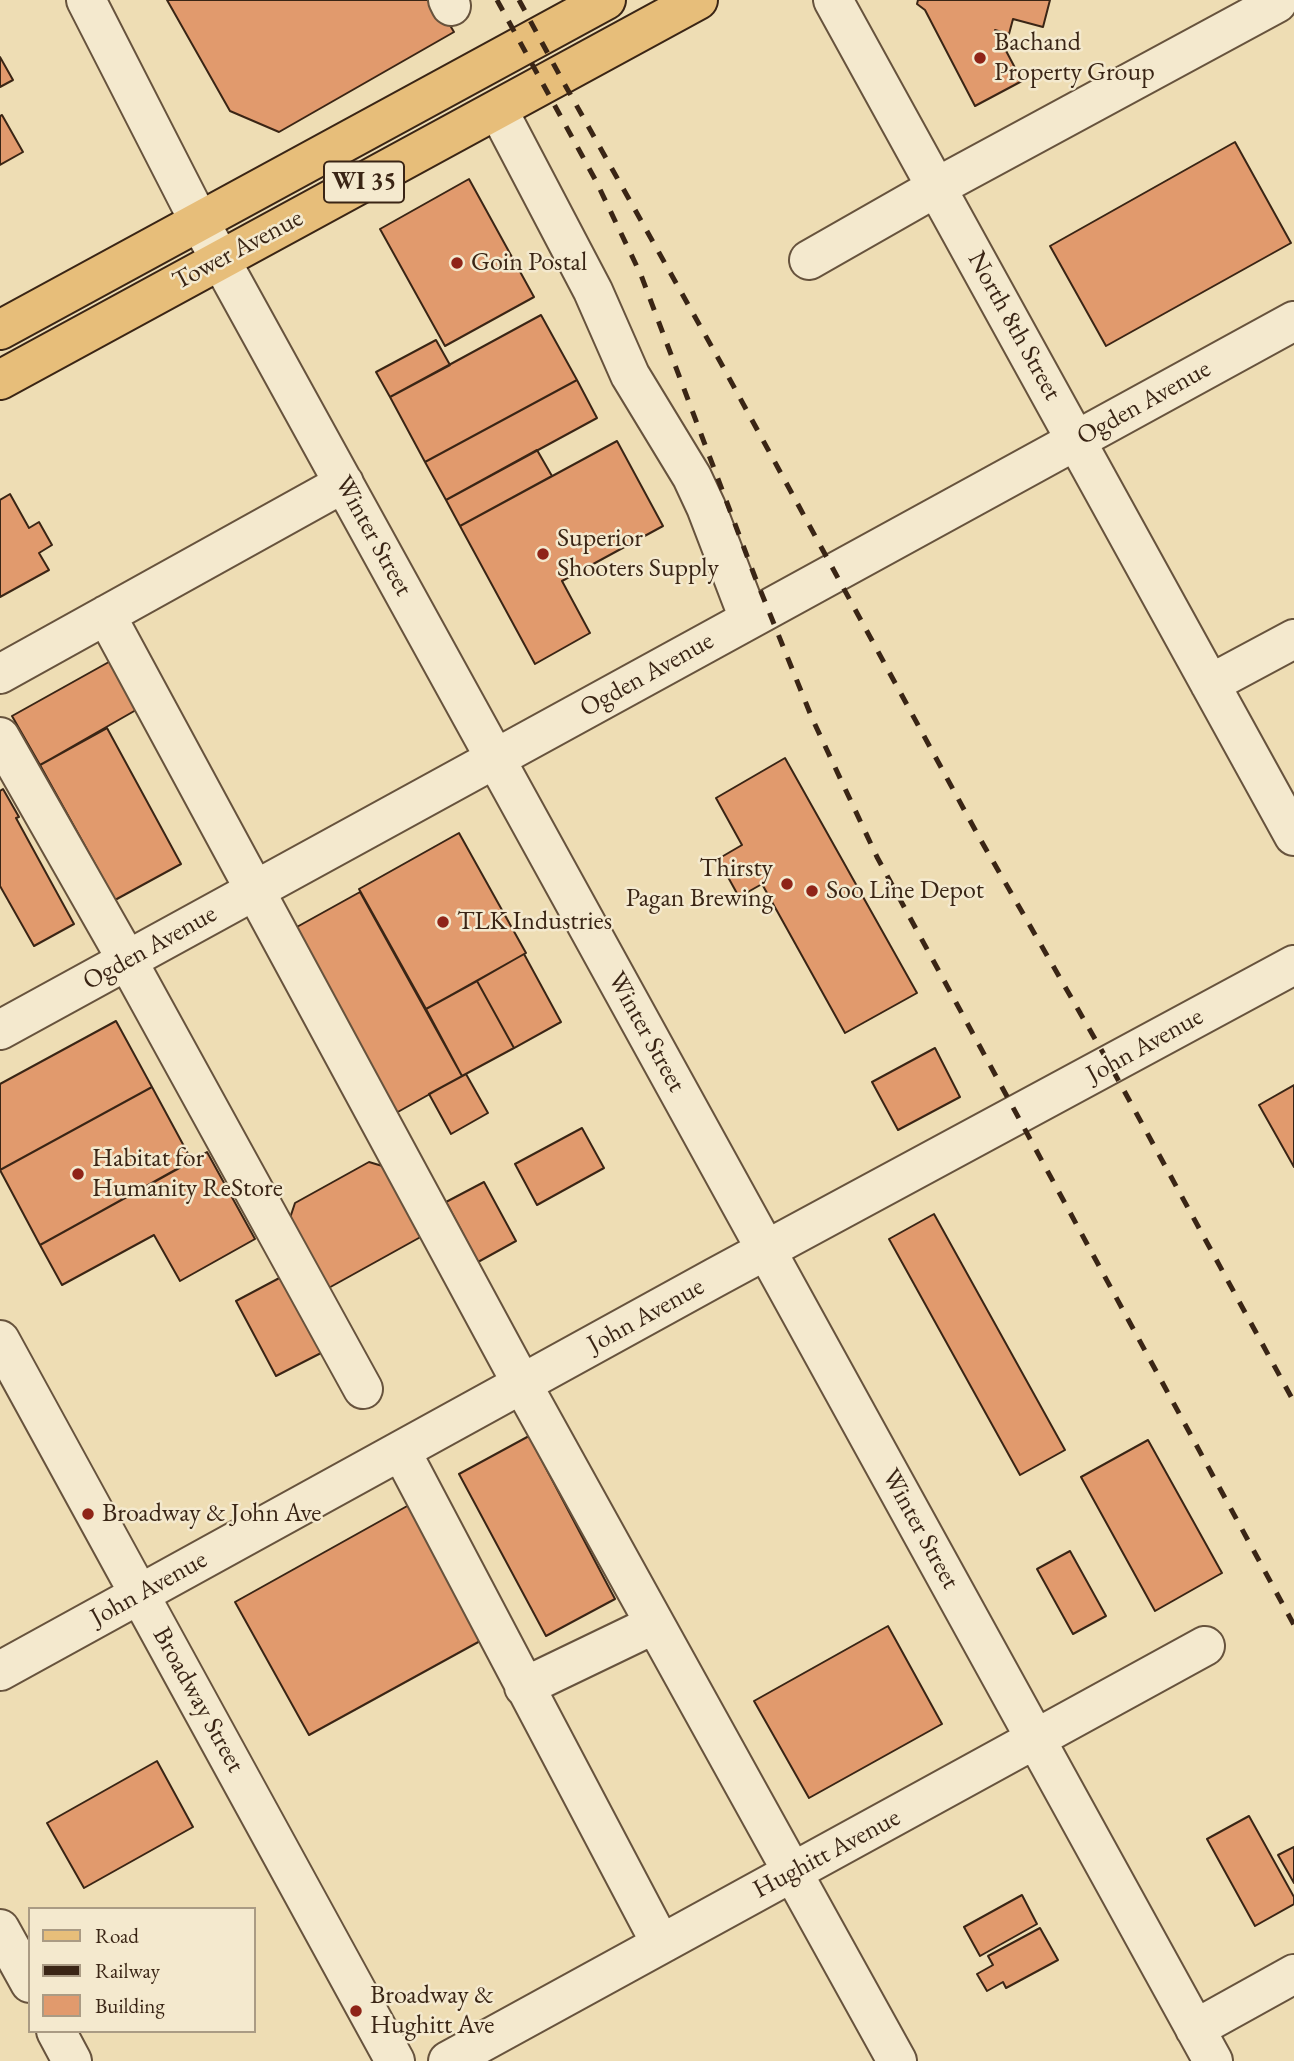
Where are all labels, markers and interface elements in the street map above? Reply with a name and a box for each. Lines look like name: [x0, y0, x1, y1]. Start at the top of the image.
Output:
place label: Bachand Property Group: [994, 27, 1155, 88]
marker: Bachand Property Group: [972, 50, 988, 66]
road number: WI 35: [324, 162, 404, 202]
street label: Tower Avenue: [168, 203, 308, 297]
street label: North 8th Street: [960, 246, 1068, 406]
place label: Goin Postal: [471, 247, 587, 279]
marker: Goin Postal: [449, 255, 465, 271]
street label: Ogden Avenue: [1072, 353, 1216, 453]
street label: Winter Street: [327, 470, 419, 602]
place label: Superior Shooters Supply: [557, 523, 719, 584]
marker: Superior Shooters Supply: [535, 546, 551, 562]
street label: Ogden Avenue: [575, 625, 719, 725]
place label: Thirsty Pagan Brewing: [626, 853, 773, 914]
place label: Soo Line Depot: [826, 875, 984, 907]
marker: Thirsty Pagan Brewing: [779, 876, 795, 892]
marker: Soo Line Depot: [804, 883, 820, 899]
street label: Ogden Avenue: [78, 898, 222, 998]
place label: TLK Industries: [457, 906, 612, 938]
marker: TLK Industries: [435, 914, 451, 930]
street label: Winter Street: [600, 966, 692, 1098]
street label: John Avenue: [1081, 1001, 1209, 1091]
place label: Habitat for Humanity ReStore: [92, 1143, 283, 1204]
marker: Habitat for Humanity ReStore: [70, 1166, 86, 1182]
street label: John Avenue: [582, 1271, 710, 1361]
street label: Winter Street: [874, 1463, 966, 1595]
place label: Broadway & John Ave: [102, 1498, 321, 1530]
marker: Broadway & John Ave: [80, 1506, 96, 1522]
street label: John Avenue: [85, 1544, 213, 1634]
street label: Broadway Street: [145, 1622, 251, 1778]
street label: Hughitt Avenue: [748, 1802, 906, 1906]
legend: [28, 1907, 256, 2033]
text: Road: [95, 1922, 139, 1949]
text: Railway: [95, 1957, 160, 1984]
place label: Broadway & Hughitt Ave: [370, 1980, 494, 2042]
text: Building: [95, 1992, 165, 2019]
marker: Broadway & Hughitt Ave: [348, 2003, 364, 2019]

